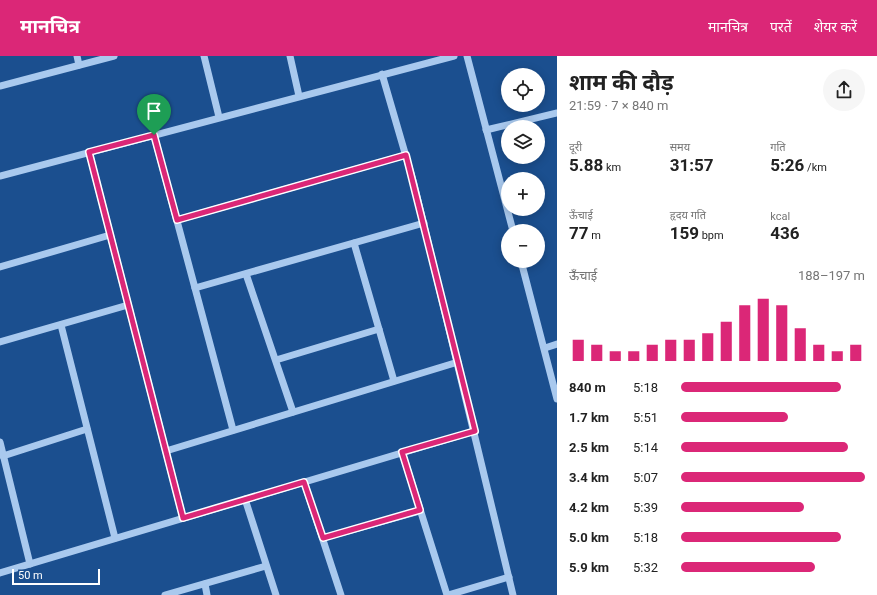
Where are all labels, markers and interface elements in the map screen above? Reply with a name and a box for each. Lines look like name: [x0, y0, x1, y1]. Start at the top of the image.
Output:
text: मानचित्र: [20, 15, 80, 38]
text: मानचित्र: [708, 19, 748, 35]
text: परतें: [770, 19, 792, 35]
text: शेयर करें: [814, 19, 857, 35]
map controls: [501, 68, 545, 268]
button: locate: [501, 68, 545, 112]
button: share: [823, 69, 865, 111]
text: शाम की दौड़: [569, 70, 674, 95]
pin: [137, 94, 171, 135]
text: 21:59 · 7 × 840 m: [569, 98, 668, 113]
icon: arrive: [143, 100, 165, 122]
button: layers: [501, 120, 545, 164]
text: दूरी: [569, 141, 582, 154]
text: समय: [670, 141, 690, 154]
text: गति: [770, 141, 786, 154]
text: 5.88: [569, 155, 603, 175]
text: 31:57: [670, 155, 713, 175]
text: 5:26: [770, 155, 804, 175]
text: km: [603, 161, 621, 174]
text: /km: [804, 161, 827, 174]
button: +: [501, 172, 545, 216]
text: ऊँचाई: [569, 209, 593, 222]
text: हृदय गति: [670, 209, 706, 222]
text: kcal: [770, 210, 790, 223]
text: 77: [569, 223, 589, 243]
text: 159: [670, 223, 699, 243]
text: 436: [770, 223, 800, 243]
button: −: [501, 224, 545, 268]
text: m: [589, 229, 601, 242]
text: bpm: [699, 229, 724, 242]
text: ऊँचाई: [569, 268, 597, 283]
text: 188–197 m: [798, 268, 865, 283]
text: 840 m: [569, 380, 606, 395]
text: 5:18: [633, 380, 658, 395]
text: 1.7 km: [569, 410, 609, 425]
text: 5:51: [633, 410, 658, 425]
text: 2.5 km: [569, 440, 609, 455]
text: 5:14: [633, 440, 658, 455]
text: 3.4 km: [569, 470, 609, 485]
text: 5:07: [633, 470, 658, 485]
text: 4.2 km: [569, 500, 609, 515]
text: 5:39: [633, 500, 658, 515]
text: 5.0 km: [569, 530, 609, 545]
text: 5:18: [633, 530, 658, 545]
text: 5.9 km: [569, 560, 609, 575]
text: 5:32: [633, 560, 658, 575]
scale bar: [12, 567, 100, 586]
text: 50 m: [18, 569, 43, 582]

